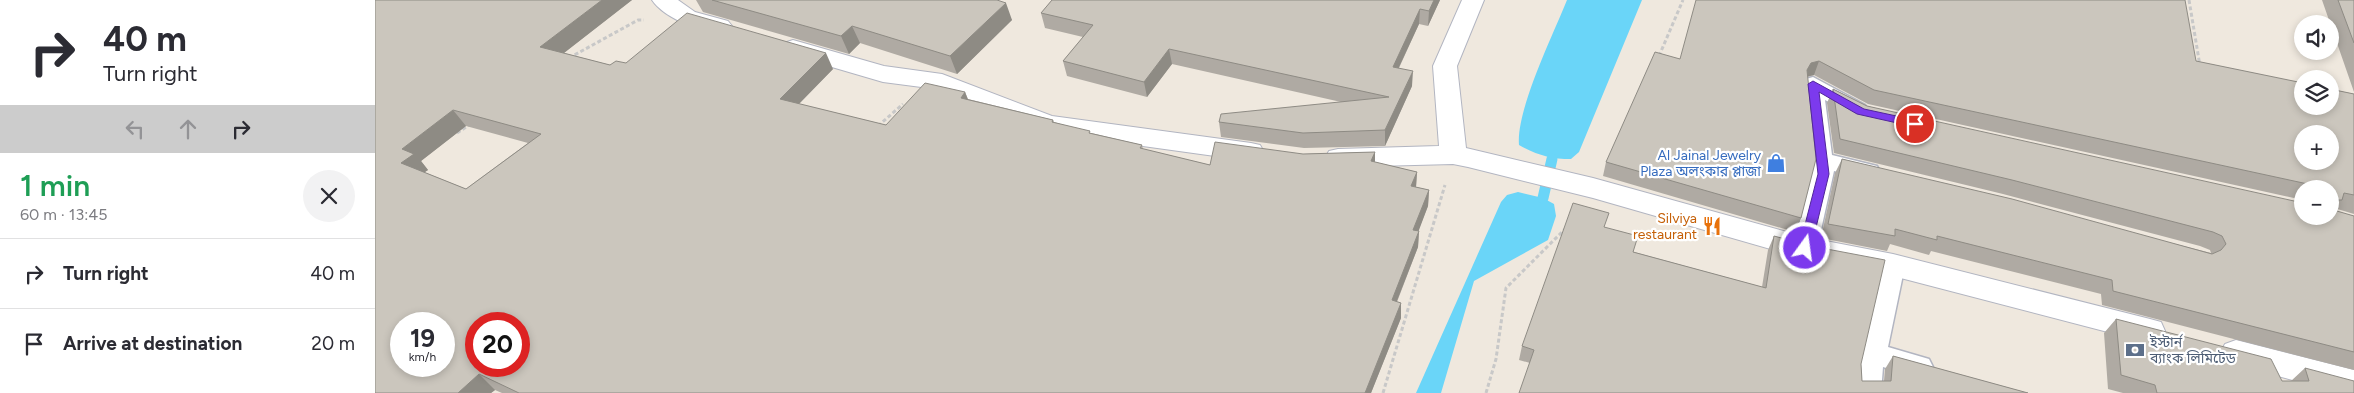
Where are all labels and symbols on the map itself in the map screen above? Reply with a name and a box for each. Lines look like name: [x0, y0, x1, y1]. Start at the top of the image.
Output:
pin: [1894, 103, 1936, 145]
place label: Al Jainal Jewelry Plaza অলংকার প্লাজা: [1640, 147, 1762, 180]
shop icon: Al Jainal Jewelry Plaza অলংকার প্লাজা: [1765, 152, 1787, 174]
place label: Silviya restaurant: [1633, 210, 1697, 243]
restaurant icon: Silviya restaurant: [1701, 215, 1723, 237]
position arrow: [1778, 221, 1830, 273]
speed limit sign: 20: [465, 312, 530, 377]
place label: ইস্টার্ন ব্যাংক লিমিটেড: [2149, 333, 2237, 367]
bank icon: ইস্টার্ন ব্যাংক লিমিটেড: [2124, 339, 2146, 361]

